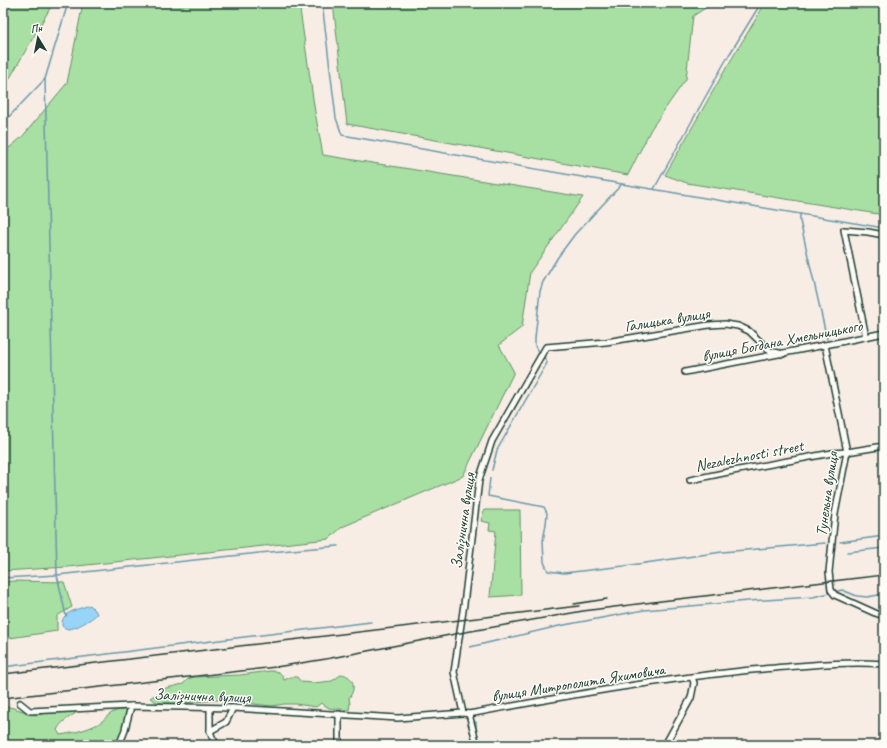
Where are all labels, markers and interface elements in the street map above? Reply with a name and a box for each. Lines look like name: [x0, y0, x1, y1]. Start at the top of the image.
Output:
north arrow: [18, 18, 58, 58]
text: Пн: [29, 20, 44, 36]
street label: Галицька вулиця: [623, 303, 713, 337]
street label: вулиця Богдана Хмельницького: [700, 315, 865, 366]
street label: Nezalezhnosti street: [694, 435, 806, 476]
street label: Тунельна вулиця: [811, 449, 843, 537]
street label: Залізнична вулиця: [446, 471, 480, 570]
street label: вулиця Митрополита Яхимовича: [490, 659, 667, 707]
street label: Залізнична вулиця: [153, 684, 251, 708]

